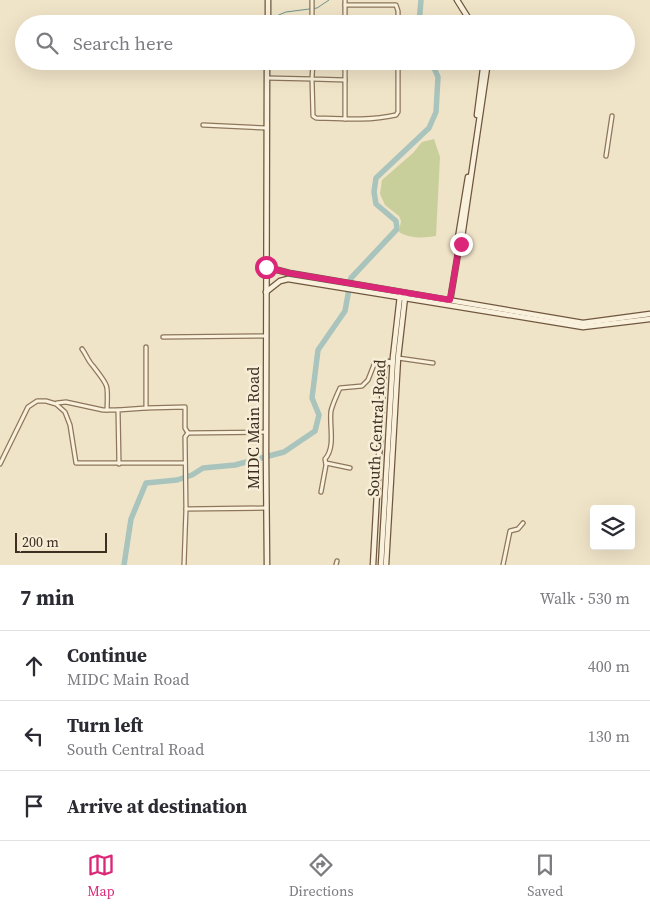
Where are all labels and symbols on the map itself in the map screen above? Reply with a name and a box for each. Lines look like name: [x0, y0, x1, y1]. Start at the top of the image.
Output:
route end: [450, 233, 473, 256]
route start: [255, 256, 278, 279]
street label: South Central Road: [361, 359, 391, 497]
street label: MIDC Main Road: [242, 367, 264, 489]
scale bar: [15, 530, 108, 553]

